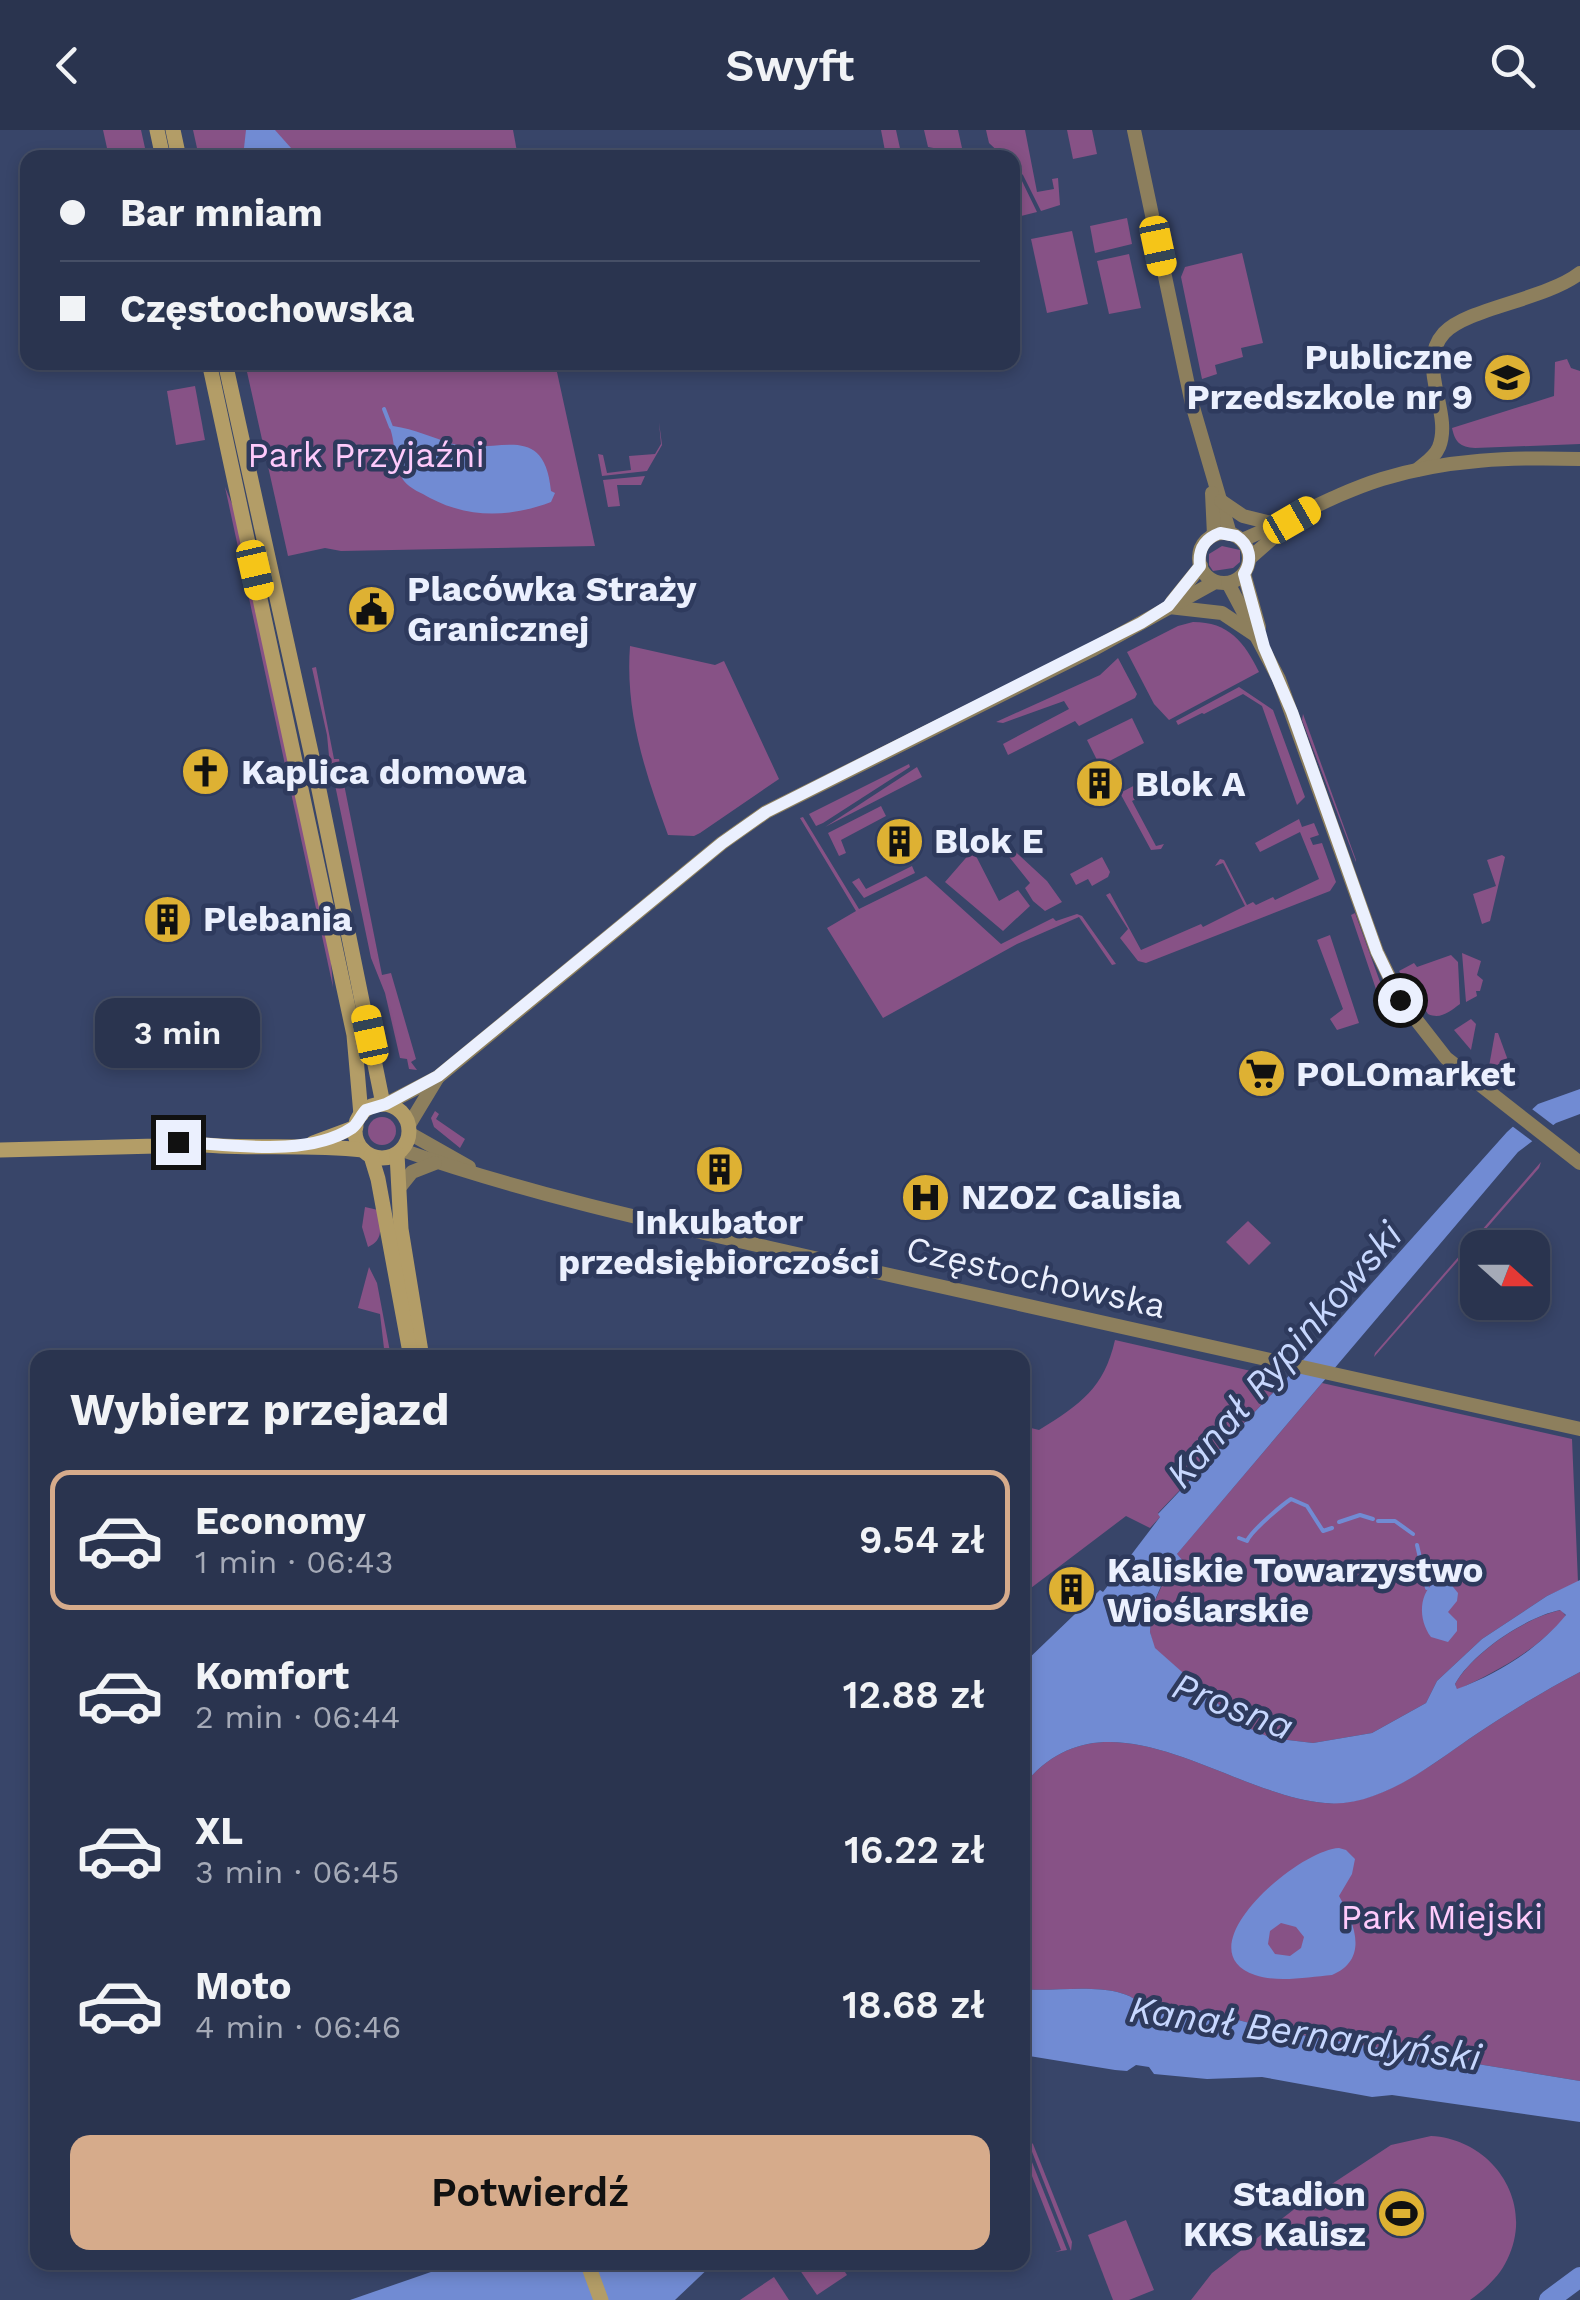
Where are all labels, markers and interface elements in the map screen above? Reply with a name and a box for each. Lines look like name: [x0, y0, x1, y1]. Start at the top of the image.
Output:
icon: back: [40, 38, 95, 93]
icon: search: [1485, 38, 1540, 93]
text: Swyft: [726, 39, 854, 92]
text: Bar mniam: [120, 191, 323, 235]
car: [1137, 214, 1179, 278]
text: Częstochowska: [120, 287, 414, 331]
place label: Publiczne Przedszkole nr 9: [1186, 336, 1473, 418]
school or university icon: Publiczne Przedszkole nr 9: [1482, 351, 1534, 403]
park label: Park Przyjaźni: [247, 434, 485, 476]
car: [1259, 492, 1325, 548]
car: [234, 537, 276, 603]
place label: Placówka Straży Granicznej: [407, 568, 697, 650]
public building icon: Placówka Straży Granicznej: [346, 583, 398, 635]
church icon: Kaplica domowa: [180, 746, 232, 798]
place label: Kaplica domowa: [241, 751, 527, 793]
building icon: Blok A: [1074, 758, 1126, 810]
place label: Blok A: [1135, 763, 1246, 805]
building icon: Blok E: [873, 815, 925, 867]
place label: Blok E: [934, 820, 1044, 862]
building icon: Plebania: [142, 893, 194, 945]
place label: Plebania: [203, 898, 353, 940]
route start: [1378, 978, 1423, 1023]
callout: 3 min: [96, 997, 260, 1067]
car: [349, 1003, 391, 1067]
text: 3 min: [134, 1014, 221, 1052]
supermarket icon: POLOmarket: [1235, 1048, 1287, 1100]
place label: POLOmarket: [1296, 1053, 1516, 1095]
route end: [156, 1120, 201, 1165]
building icon: Inkubator przedsiębiorczości: [693, 1144, 745, 1196]
hospital icon: NZOZ Calisia: [900, 1171, 952, 1223]
place label: NZOZ Calisia: [961, 1176, 1182, 1218]
place label: Inkubator przedsiębiorczości: [558, 1201, 880, 1283]
water label: Kanał Rypinkowski: [1157, 1212, 1412, 1497]
street label: Częstochowska: [902, 1227, 1170, 1327]
north arrow: [1460, 1230, 1550, 1320]
map controls: [1460, 1230, 1550, 1320]
text: Wybierz przejazd: [70, 1383, 449, 1436]
icon: car: [75, 1495, 165, 1585]
text: Economy: [195, 1499, 366, 1543]
text: 9.54 zł: [859, 1518, 985, 1562]
text: 1 min · 06:43: [195, 1543, 393, 1581]
place label: Kaliskie Towarzystwo Wioślarskie: [1107, 1549, 1483, 1631]
building icon: Kaliskie Towarzystwo Wioślarskie: [1046, 1564, 1098, 1616]
icon: car: [75, 1650, 165, 1740]
text: Komfort: [195, 1654, 349, 1698]
water label: Prosna: [1167, 1663, 1299, 1749]
text: 12.88 zł: [843, 1673, 985, 1717]
text: 2 min · 06:44: [195, 1698, 400, 1736]
icon: car: [75, 1805, 165, 1895]
text: XL: [195, 1809, 243, 1853]
text: 16.22 zł: [844, 1828, 985, 1872]
text: 3 min · 06:45: [195, 1853, 399, 1891]
park label: Park Miejski: [1341, 1896, 1543, 1938]
icon: car: [75, 1960, 165, 2050]
text: Moto: [195, 1964, 291, 2008]
text: 18.68 zł: [842, 1983, 985, 2027]
water label: Kanał Bernardyński: [1126, 1987, 1485, 2080]
text: 4 min · 06:46: [195, 2008, 401, 2046]
button: Potwierdź: [70, 2135, 990, 2250]
place label: Stadion KKS Kalisz: [1183, 2173, 1366, 2255]
sports icon: Stadion KKS Kalisz: [1375, 2188, 1427, 2240]

